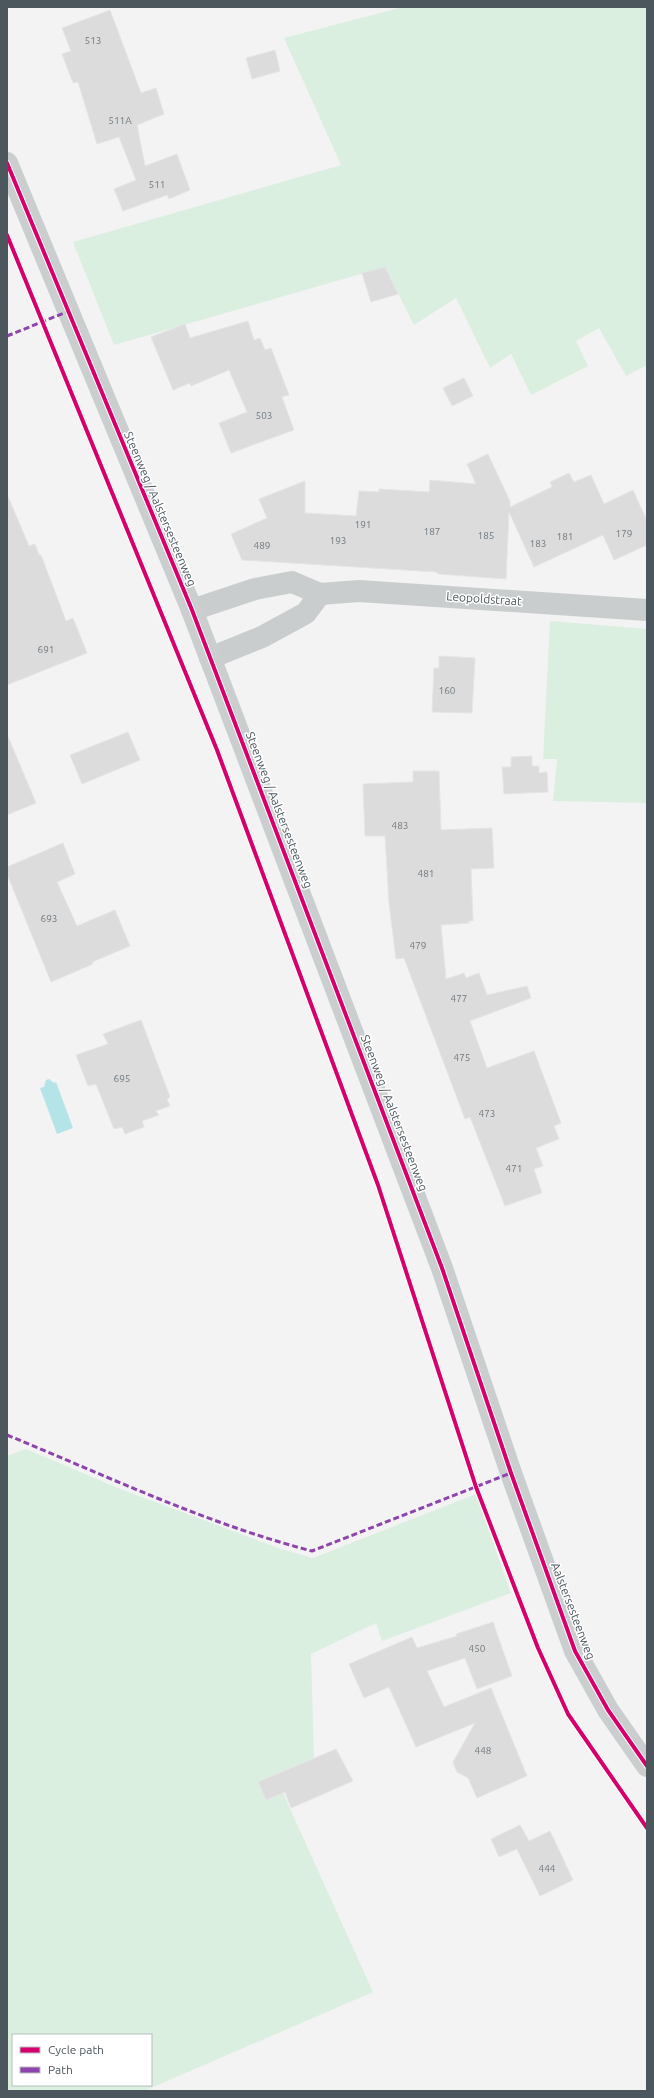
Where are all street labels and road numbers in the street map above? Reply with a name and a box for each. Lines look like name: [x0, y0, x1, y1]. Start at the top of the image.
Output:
street label: Steenweg / Aalstersesteenweg: [122, 430, 199, 588]
street label: Leopoldstraat: [446, 589, 522, 608]
street label: Steenweg / Aalstersesteenweg: [244, 730, 315, 890]
street label: Steenweg / Aalstersesteenweg: [359, 1033, 430, 1193]
street label: Aalstersesteenweg: [549, 1560, 598, 1661]

